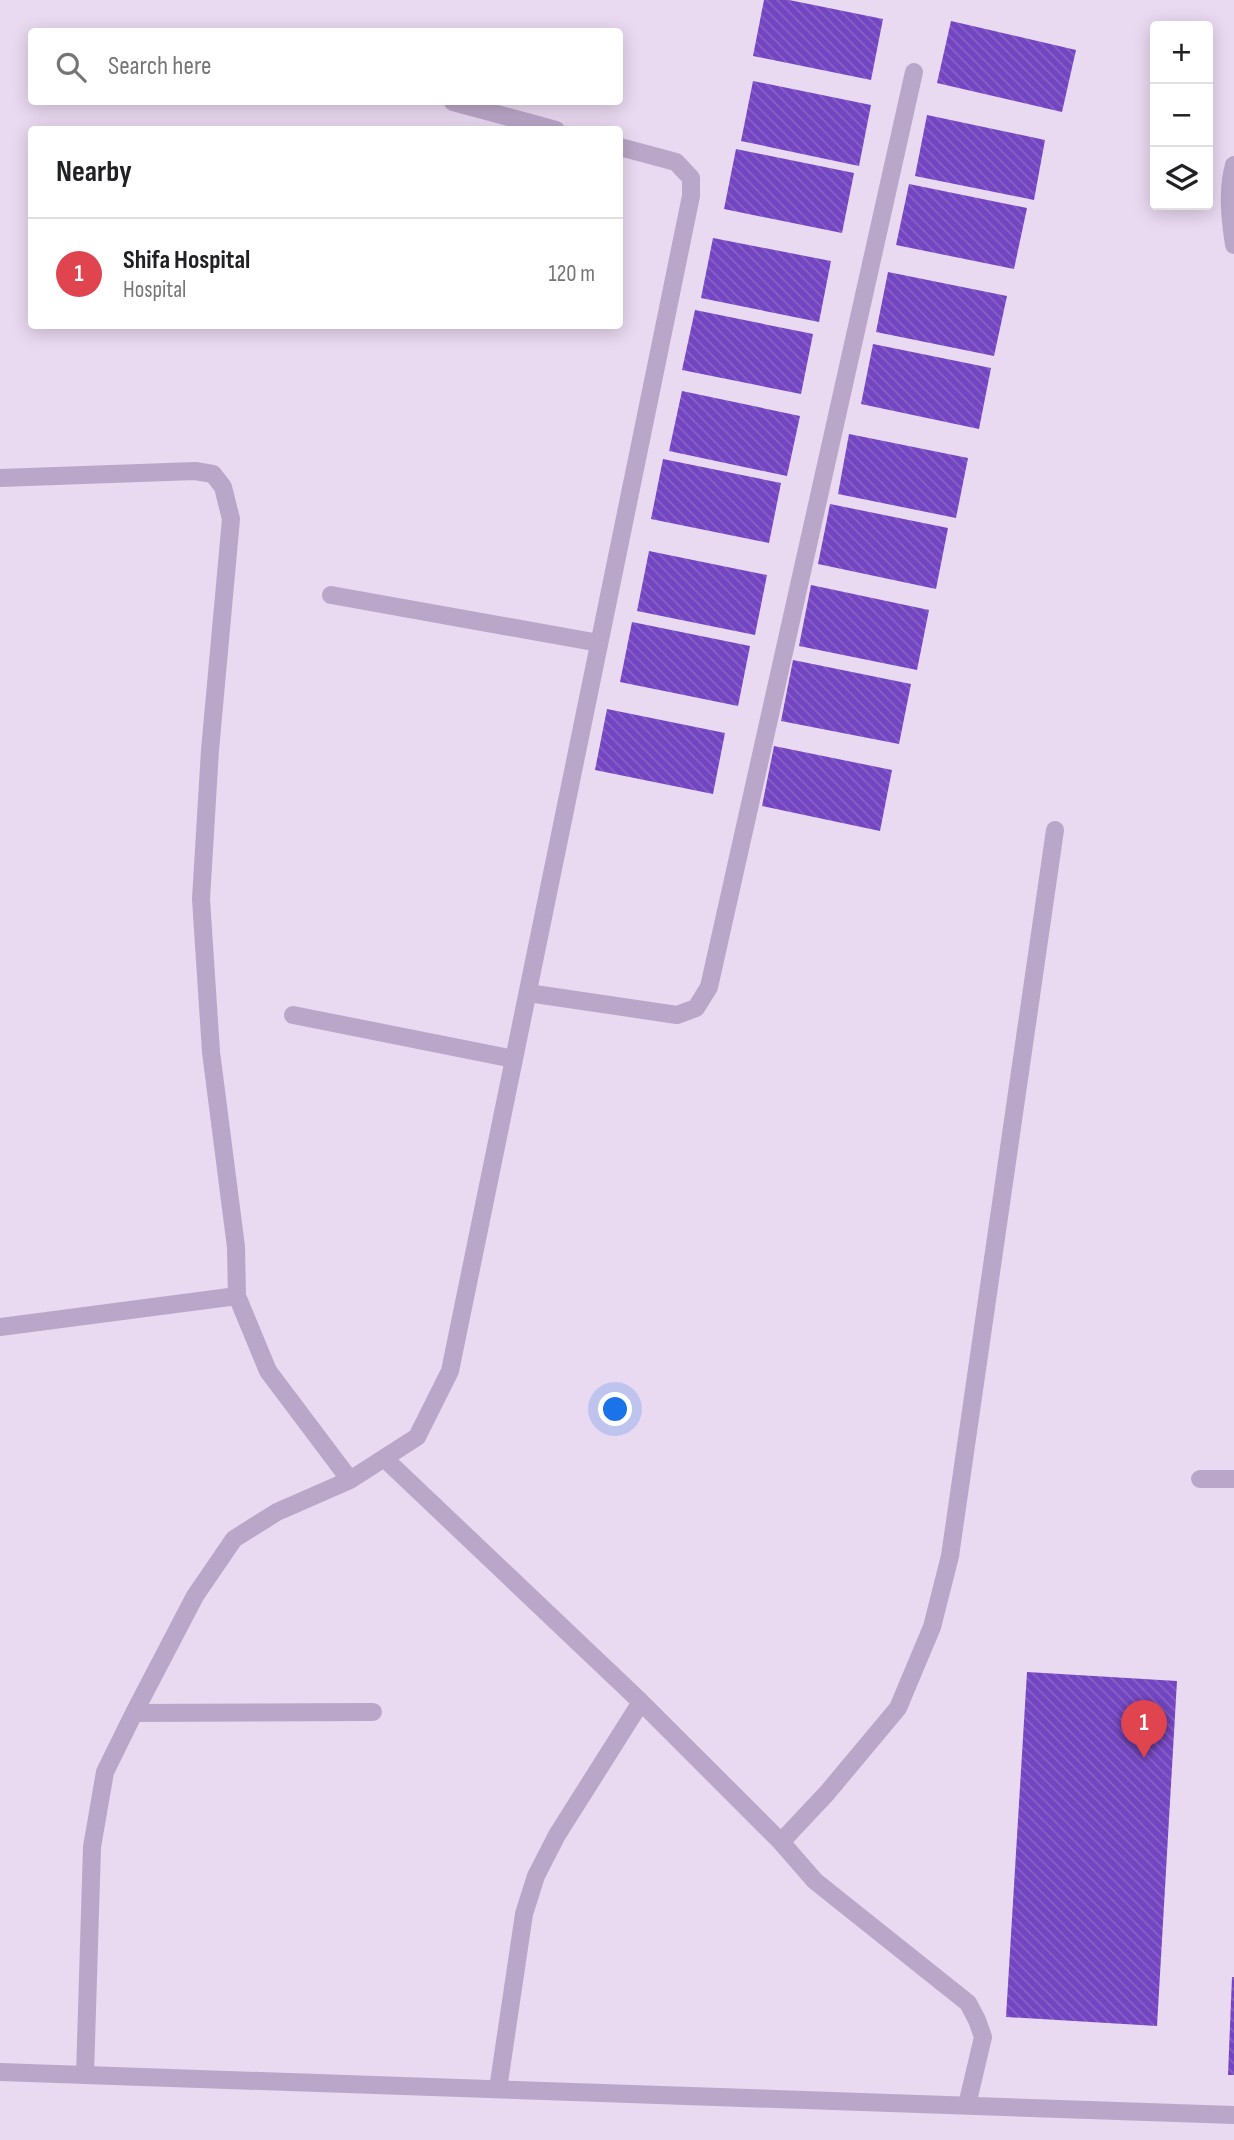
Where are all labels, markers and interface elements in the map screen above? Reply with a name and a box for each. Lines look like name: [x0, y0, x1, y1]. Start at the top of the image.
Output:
map controls: [1150, 21, 1213, 210]
button: +: [1150, 21, 1213, 84]
search box: [28, 28, 623, 105]
icon: search: [52, 48, 90, 86]
text: Search here: [108, 51, 211, 82]
button: −: [1150, 84, 1213, 147]
button: layers: [1150, 147, 1213, 210]
text: Nearby: [56, 154, 132, 190]
text: Shifa Hospital: [123, 245, 250, 276]
text: 1: [74, 260, 84, 288]
text: 120 m: [549, 260, 595, 288]
text: Hospital: [123, 276, 186, 304]
your location: [598, 1392, 632, 1426]
pin: 1: [1121, 1700, 1167, 1758]

